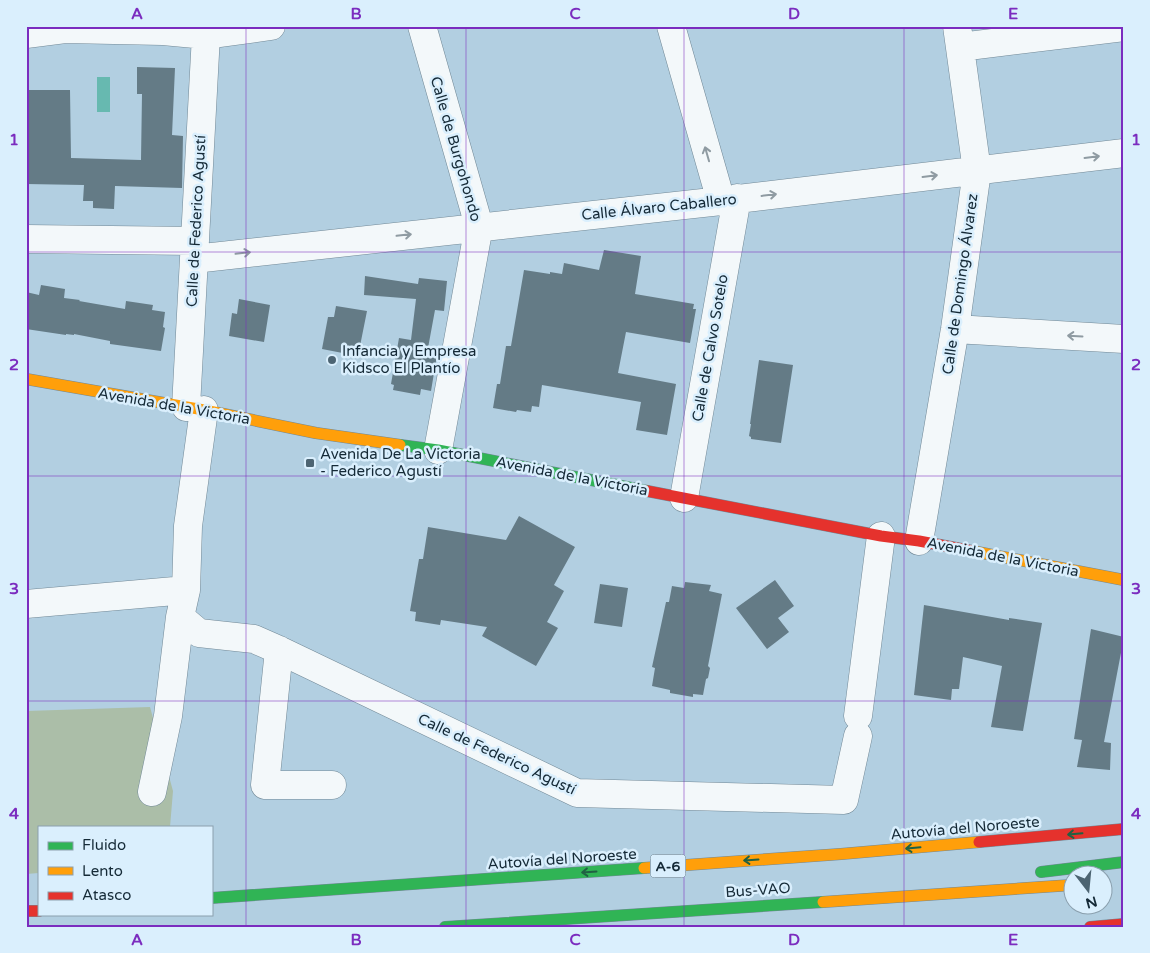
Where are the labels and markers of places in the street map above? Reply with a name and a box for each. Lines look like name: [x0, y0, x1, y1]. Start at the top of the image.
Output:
place label: Infancia y Empresa Kidsco El Plantío: [342, 342, 476, 377]
marker: Infancia y Empresa Kidsco El Plantío: [326, 354, 338, 366]
place label: Avenida De La Victoria - Federico Agustí: [320, 445, 481, 480]
marker: Avenida De La Victoria - Federico Agustí: [304, 457, 316, 469]

